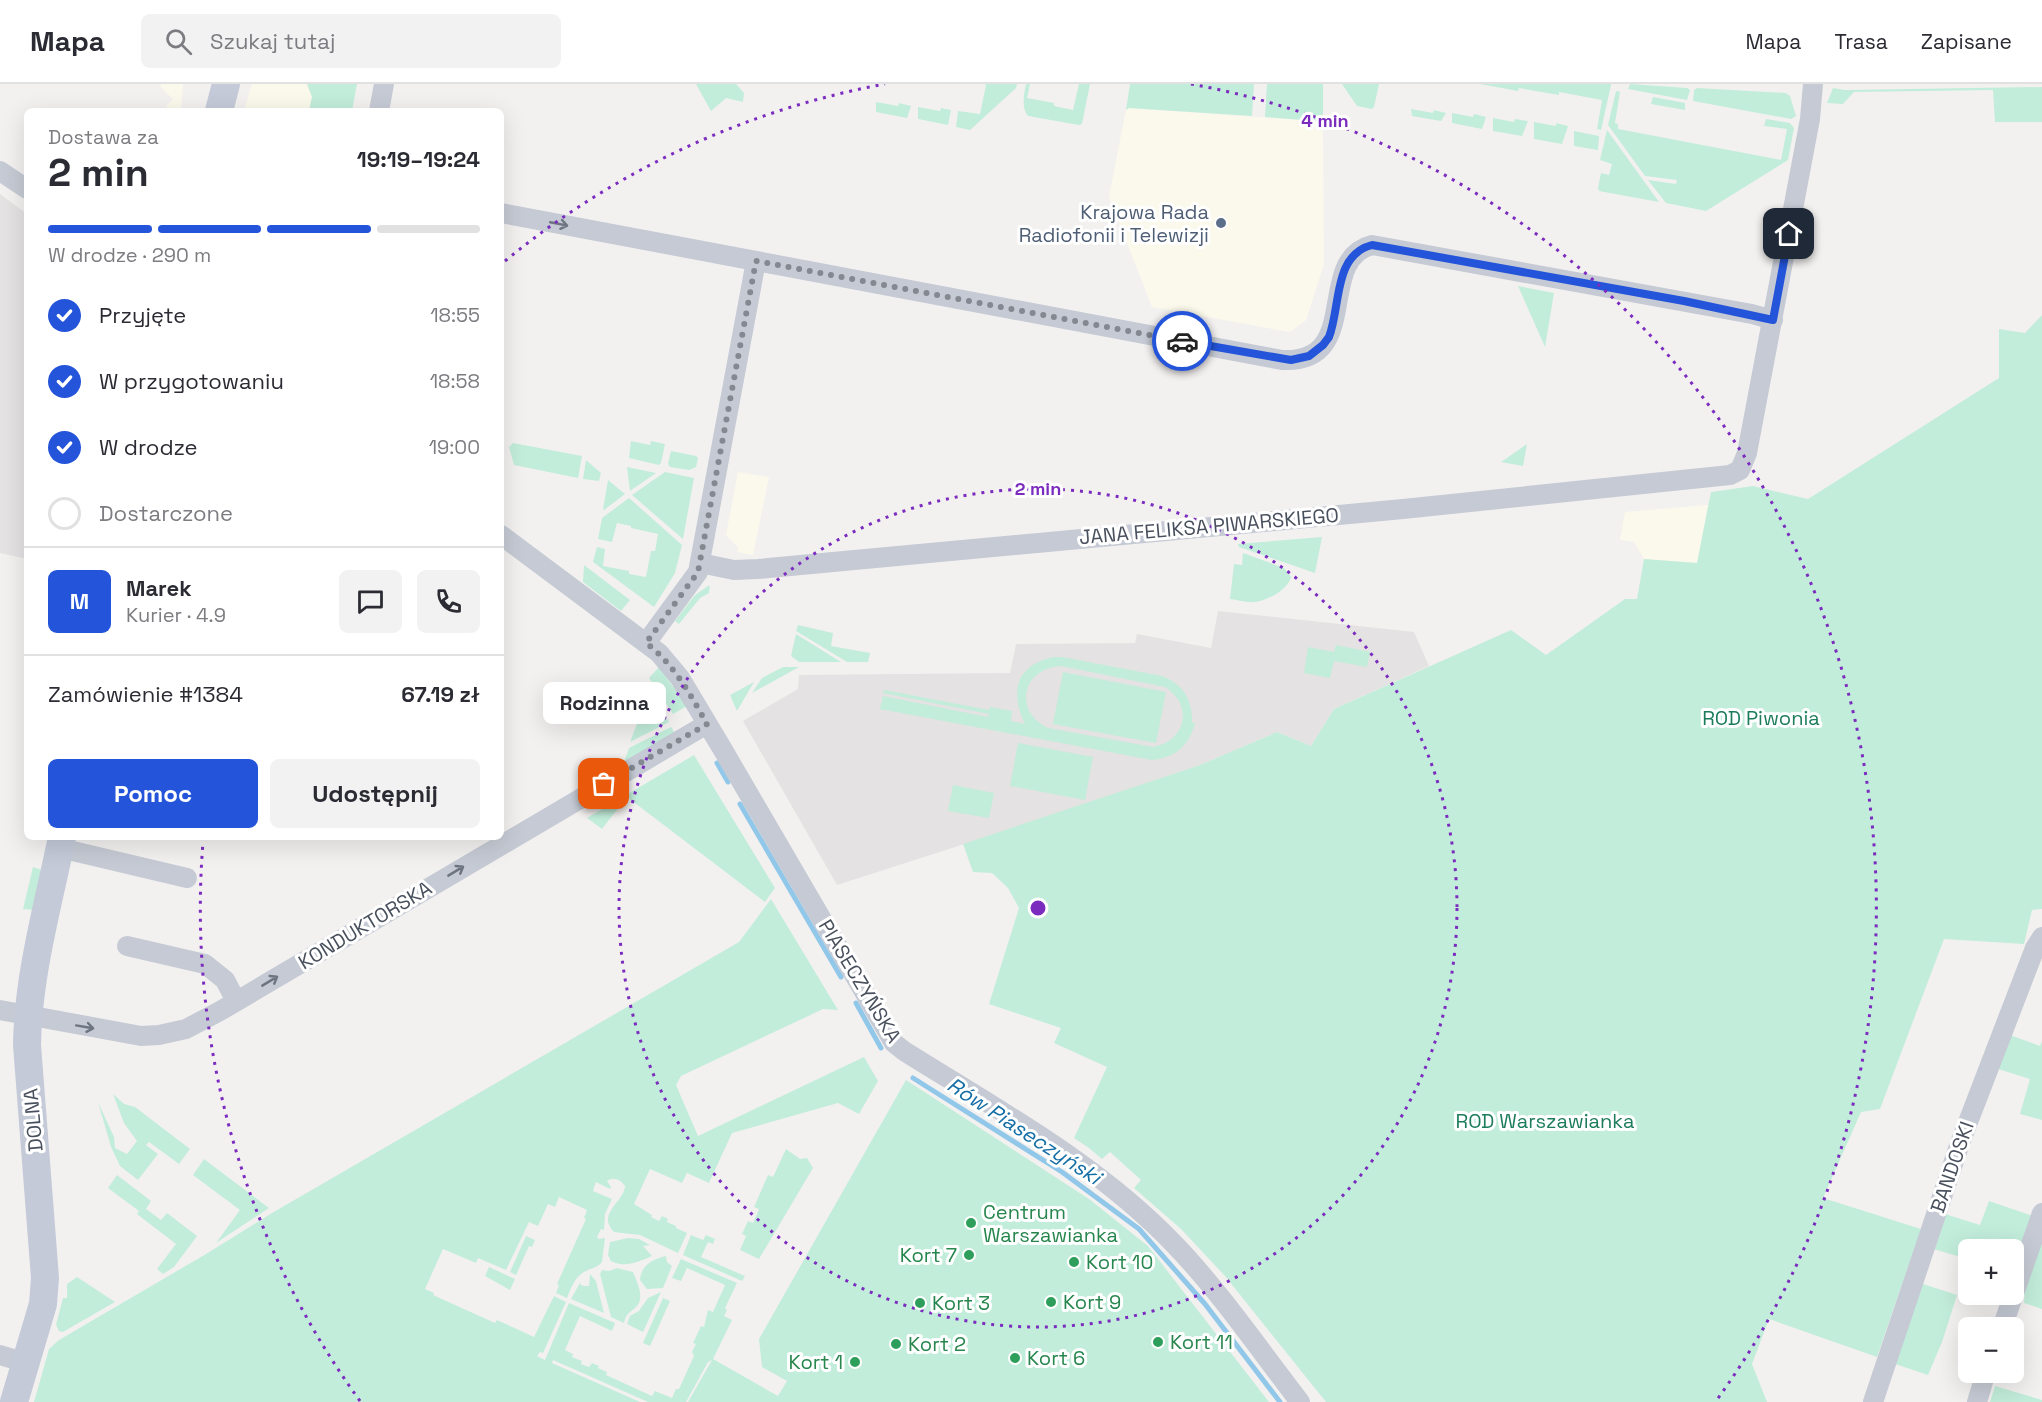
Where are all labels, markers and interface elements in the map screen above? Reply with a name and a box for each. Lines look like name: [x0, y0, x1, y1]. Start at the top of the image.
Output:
search box: [141, 14, 561, 68]
text: Mapa: [30, 23, 105, 59]
icon: search: [162, 25, 195, 58]
text: Szukaj tutaj: [210, 27, 335, 55]
text: Mapa: [1746, 28, 1801, 55]
text: Trasa: [1834, 28, 1888, 55]
text: Zapisane: [1921, 28, 2012, 55]
text: 4 min: [1301, 109, 1349, 132]
text: Dostawa za: [48, 124, 159, 150]
text: 19:19–19:24: [357, 145, 480, 173]
text: 2 min: [48, 148, 149, 197]
place label: Krajowa Rada Radiofonii i Telewizji: [1019, 199, 1209, 248]
pin: [1763, 208, 1814, 259]
marker: Krajowa Rada Radiofonii i Telewizji: [1214, 216, 1228, 230]
icon: home: [1772, 217, 1805, 250]
one-way arrow: [548, 219, 568, 230]
text: W drodze · 290 m: [48, 242, 211, 268]
icon: check: [48, 299, 81, 332]
text: Przyjęte: [99, 301, 186, 329]
text: 18:55: [430, 302, 480, 328]
courier: [1152, 311, 1212, 371]
icon: car: [1166, 325, 1199, 358]
icon: check: [48, 365, 81, 398]
text: W przygotowaniu: [99, 367, 284, 395]
text: 18:58: [430, 368, 480, 394]
icon: check: [48, 431, 81, 464]
text: W drodze: [99, 433, 198, 461]
text: 19:00: [429, 434, 480, 460]
text: 2 min: [1015, 477, 1061, 500]
text: Dostarczone: [99, 499, 233, 527]
street label: JANA FELIKSA PIWARSKIEGO: [1078, 502, 1340, 550]
button: chat: [339, 570, 402, 633]
button: phone: [417, 570, 480, 633]
text: Marek: [126, 574, 192, 602]
text: M: [70, 587, 89, 615]
text: Kurier · 4.9: [126, 602, 226, 628]
text: Zamówienie #1384: [48, 680, 243, 708]
text: 67.19 zł: [401, 680, 480, 708]
callout: Rodzinna: [542, 682, 666, 724]
text: Rodzinna: [560, 690, 649, 716]
park label: ROD Piwonia: [1702, 705, 1820, 731]
pin: [578, 758, 629, 809]
button: Pomoc: [48, 759, 258, 828]
button: Udostępnij: [270, 759, 480, 828]
icon: bag: [587, 767, 620, 800]
one-way arrow: [447, 865, 464, 877]
street label: KONDUKTORSKA: [293, 875, 437, 975]
centre of rings: [1028, 898, 1048, 918]
street label: PIASECZYŃSKA: [813, 914, 907, 1048]
one-way arrow: [261, 975, 278, 987]
one-way arrow: [75, 1022, 94, 1033]
water label: Rów Piaseczyński: [942, 1071, 1109, 1192]
street label: DOLNA: [17, 1087, 49, 1153]
park label: ROD Warszawianka: [1456, 1108, 1634, 1134]
street label: BANDOSKI: [1924, 1118, 1980, 1216]
place label: Centrum Warszawianka: [983, 1199, 1118, 1248]
marker: Centrum Warszawianka: [964, 1216, 978, 1230]
map controls: [1958, 1239, 2024, 1383]
button: +: [1958, 1239, 2024, 1305]
place label: Kort 7: [900, 1242, 957, 1268]
marker: Kort 7: [962, 1248, 976, 1262]
place label: Kort 10: [1086, 1249, 1153, 1275]
marker: Kort 10: [1067, 1255, 1081, 1269]
place label: Kort 9: [1063, 1289, 1121, 1315]
place label: Kort 3: [932, 1290, 990, 1316]
marker: Kort 9: [1044, 1295, 1058, 1309]
marker: Kort 3: [913, 1296, 927, 1310]
button: −: [1958, 1317, 2024, 1383]
place label: Kort 11: [1170, 1329, 1233, 1355]
place label: Kort 2: [908, 1331, 966, 1357]
marker: Kort 11: [1151, 1335, 1165, 1349]
marker: Kort 2: [889, 1337, 903, 1351]
place label: Kort 6: [1027, 1345, 1085, 1371]
place label: Kort 1: [789, 1349, 843, 1375]
marker: Kort 6: [1008, 1351, 1022, 1365]
marker: Kort 1: [848, 1355, 862, 1369]

